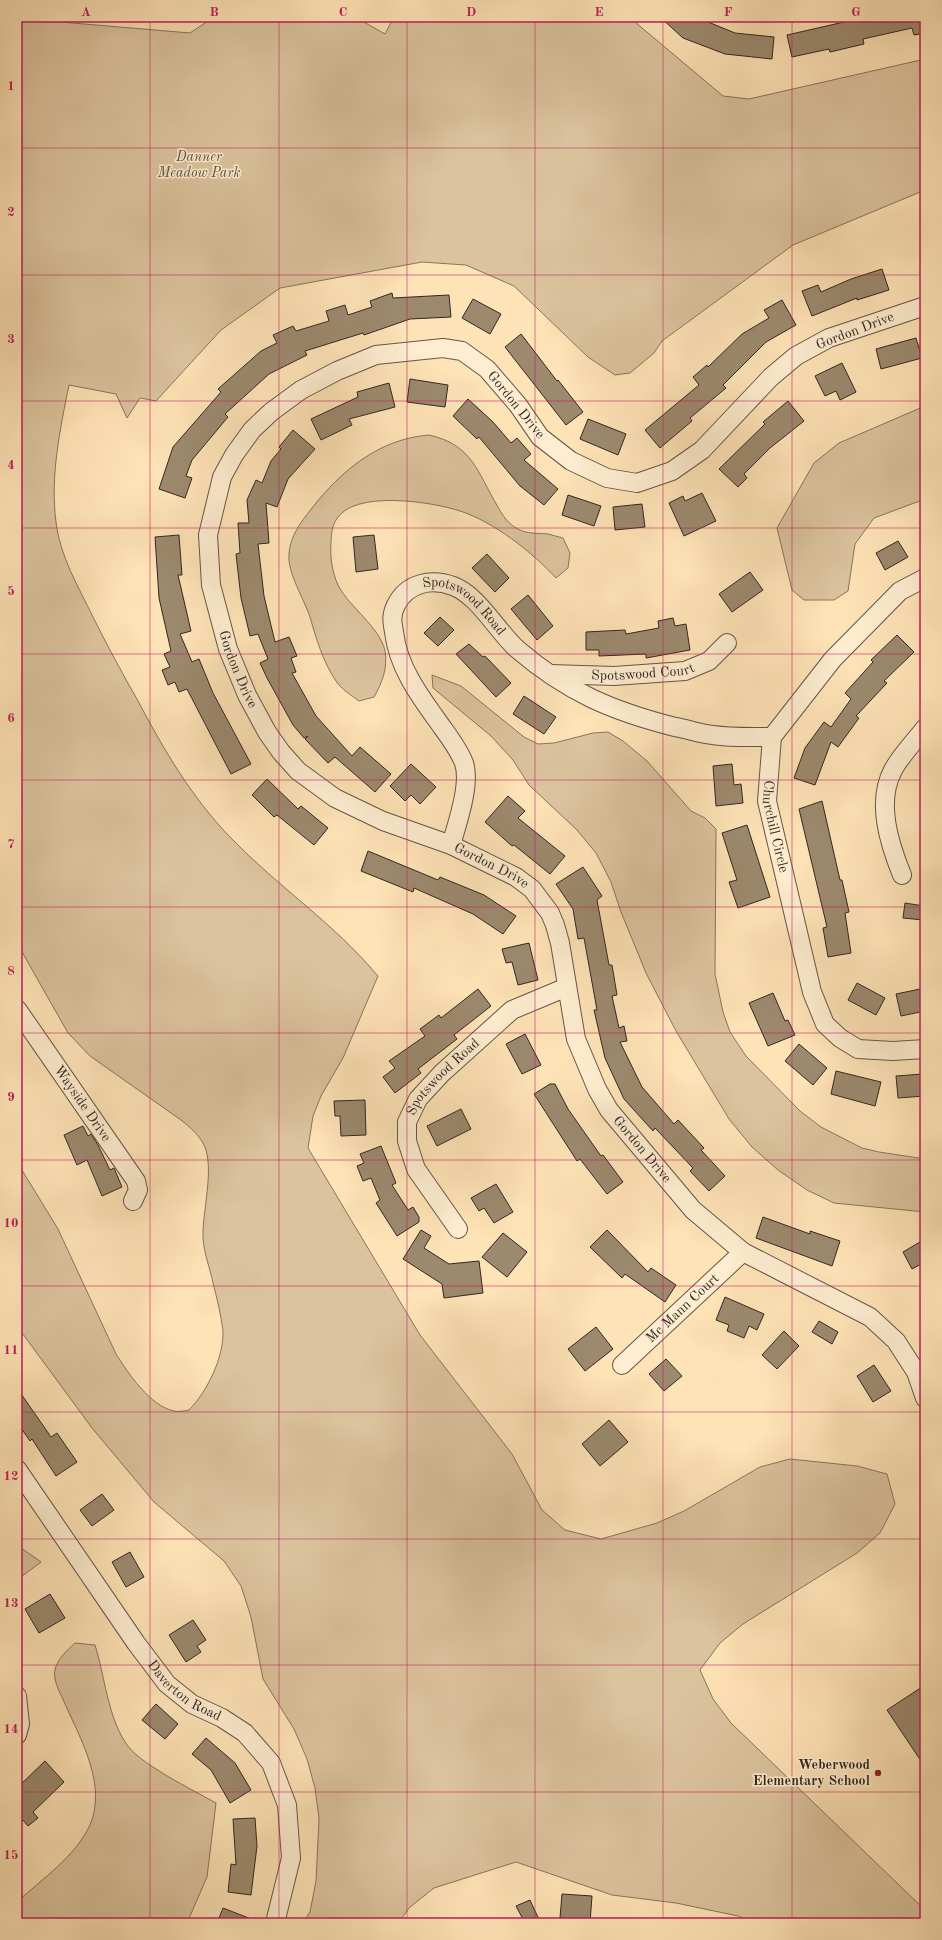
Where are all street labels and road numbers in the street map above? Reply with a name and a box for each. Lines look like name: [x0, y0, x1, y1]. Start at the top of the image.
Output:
street label: Gordon Drive: [814, 310, 896, 352]
street label: Gordon Drive: [485, 369, 547, 441]
street label: Spotswood Road: [421, 575, 508, 638]
street label: Gordon Drive: [216, 629, 260, 710]
street label: Spotswood Court: [591, 661, 697, 683]
street label: Churchill Circle: [760, 779, 791, 874]
street label: Gordon Drive: [452, 841, 531, 891]
street label: Spotswood Road: [404, 1036, 482, 1118]
street label: Wayside Drive: [51, 1063, 114, 1144]
street label: Gordon Drive: [610, 1113, 674, 1185]
street label: Mc Mann Court: [644, 1271, 722, 1346]
street label: Daverton Road: [145, 1658, 223, 1724]

